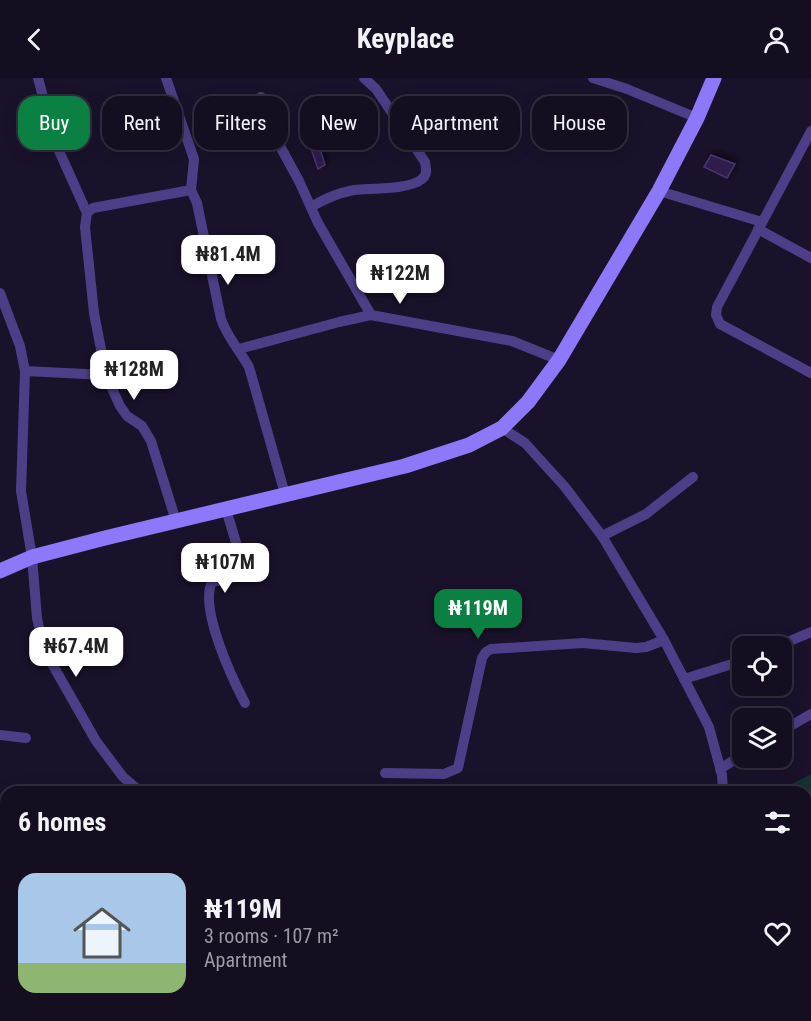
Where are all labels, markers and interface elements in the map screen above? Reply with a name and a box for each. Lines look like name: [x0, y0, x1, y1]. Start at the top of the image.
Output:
icon: back: [18, 23, 51, 56]
text: Keyplace: [357, 23, 454, 55]
icon: person: [760, 23, 793, 56]
chip: Buy: [18, 96, 90, 150]
chip: Rent: [102, 96, 182, 150]
chip: Filters: [194, 96, 288, 150]
chip: New: [300, 96, 378, 150]
chip: Apartment: [390, 96, 520, 150]
chip: House: [532, 96, 627, 150]
pin: ₦81.4M: [179, 235, 277, 286]
text: ₦81.4M: [195, 242, 261, 266]
pin: ₦122M: [358, 254, 442, 305]
text: ₦122M: [370, 261, 430, 285]
pin: ₦128M: [92, 350, 176, 401]
text: ₦128M: [104, 357, 164, 381]
pin: ₦107M: [183, 543, 267, 594]
text: ₦107M: [195, 550, 255, 574]
pin: ₦119M: [436, 589, 520, 640]
text: ₦119M: [448, 596, 508, 620]
pin: ₦67.4M: [27, 627, 125, 678]
text: ₦67.4M: [43, 634, 109, 658]
map controls: [732, 636, 792, 768]
button: locate: [732, 636, 792, 696]
button: layers: [732, 708, 792, 768]
icon: filters: [761, 806, 794, 839]
text: 6 homes: [18, 807, 106, 837]
text: ₦119M: [204, 894, 282, 924]
icon: home: [66, 897, 138, 969]
icon: heart: [761, 917, 794, 950]
text: 3 rooms · 107 m²: [204, 924, 339, 948]
text: Apartment: [204, 948, 288, 972]

